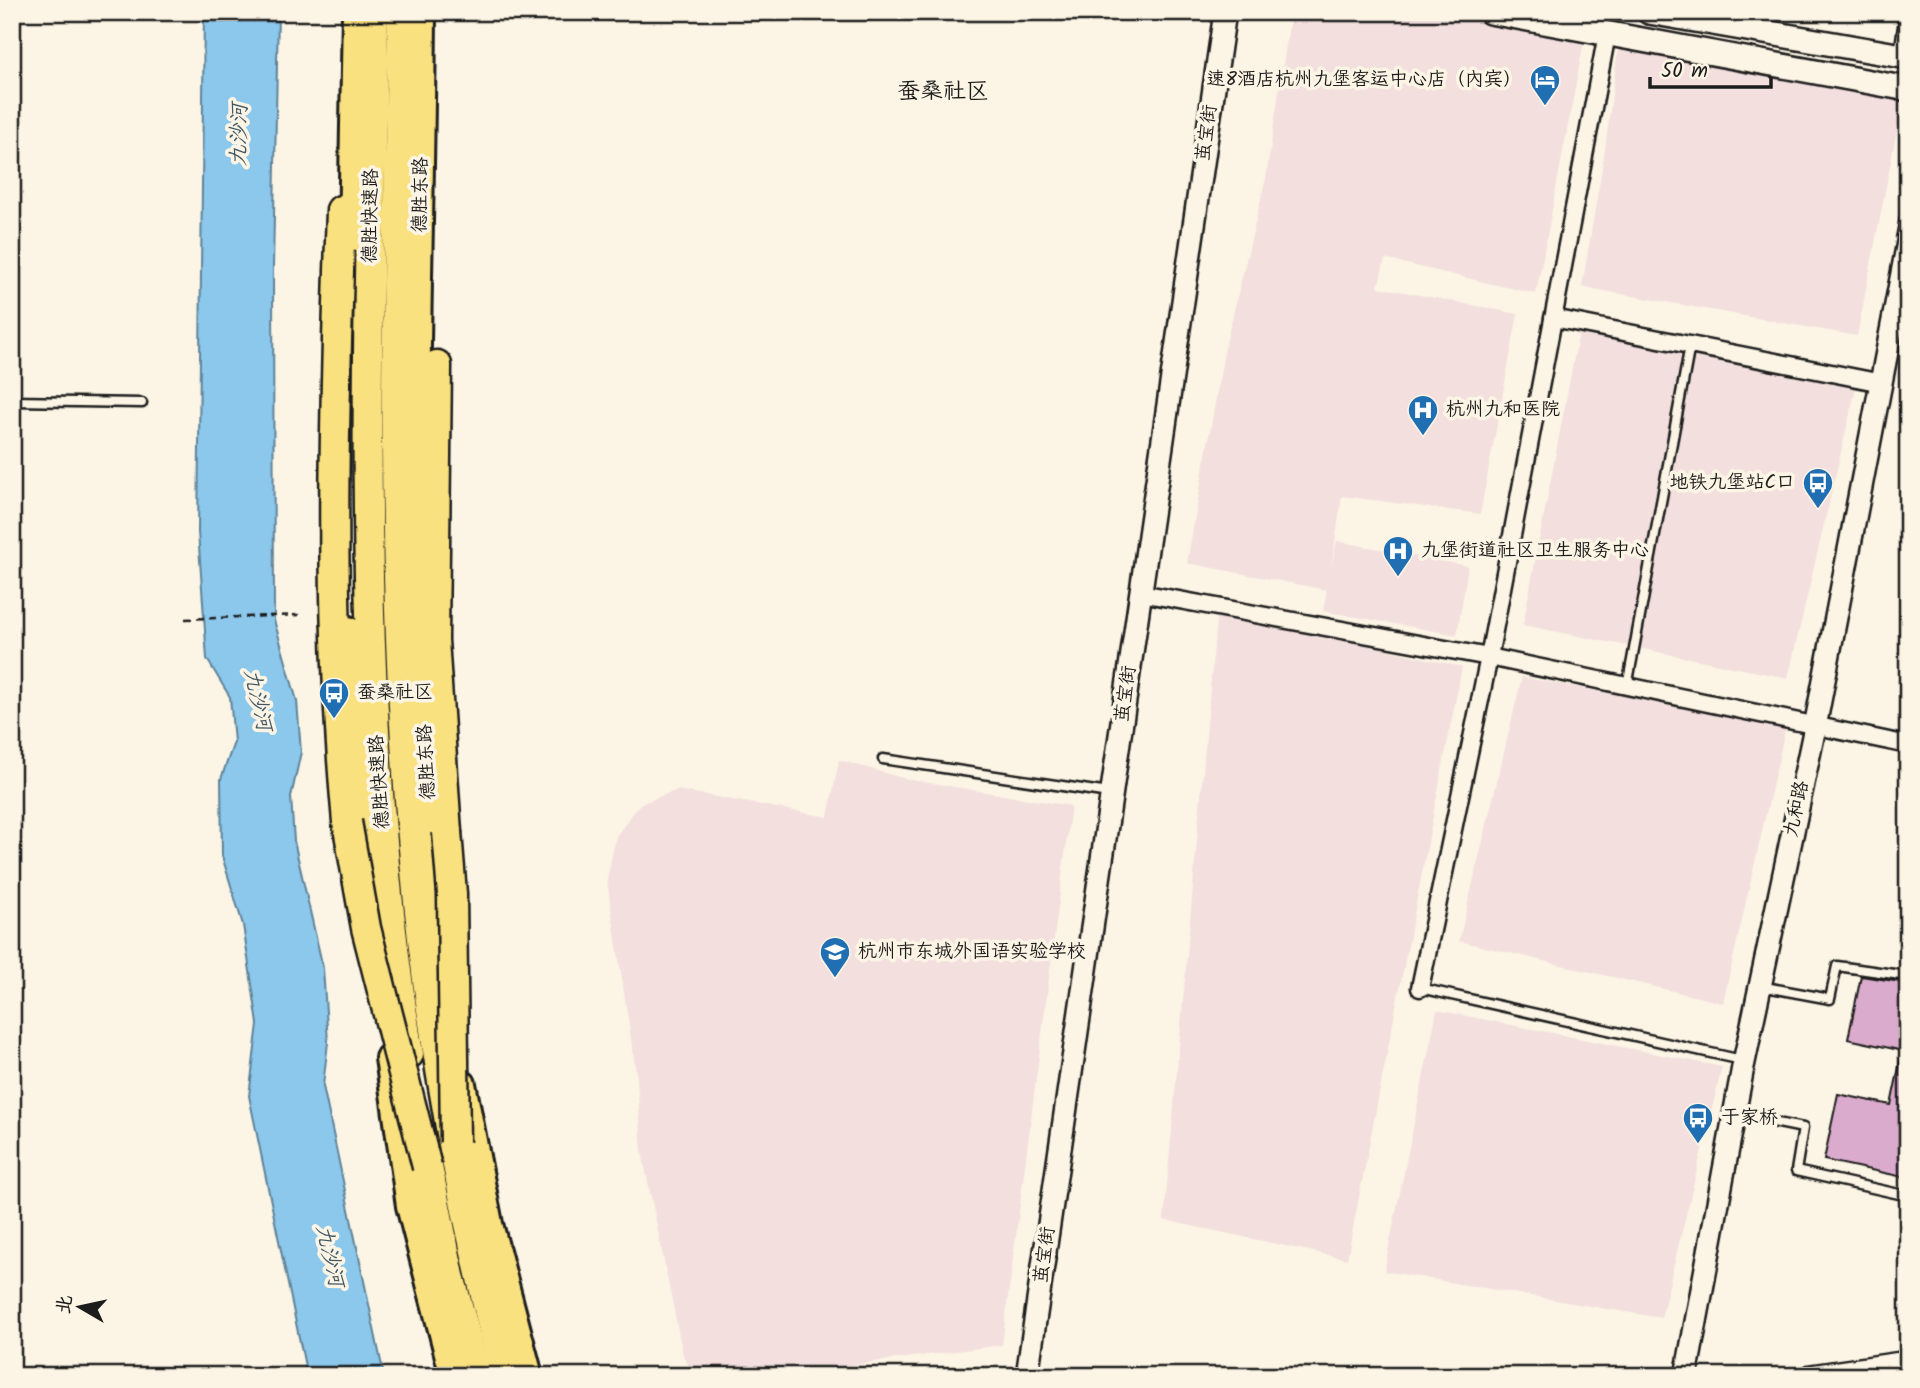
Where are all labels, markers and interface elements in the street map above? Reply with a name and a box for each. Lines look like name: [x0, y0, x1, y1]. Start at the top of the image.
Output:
scale bar: [1650, 46, 1771, 90]
text: 50 m: [1661, 55, 1708, 88]
hotel icon: 速8酒店杭州九堡客运中心店（内宾）: [1528, 63, 1562, 107]
place label: 速8酒店杭州九堡客运中心店（内宾）: [1207, 65, 1522, 95]
district label: 蚕桑社区: [897, 74, 989, 110]
water label: 九沙河: [223, 100, 257, 167]
street label: 茧宝街: [1188, 103, 1226, 163]
street label: 德胜东路: [405, 157, 437, 233]
street label: 德胜快速路: [355, 168, 387, 264]
hospital icon: 杭州九和医院: [1406, 393, 1440, 437]
place label: 杭州九和医院: [1446, 395, 1560, 425]
bus stop icon: 地铁九堡站C口: [1801, 466, 1835, 510]
place label: 地铁九堡站C口: [1670, 468, 1795, 498]
hospital icon: 九堡街道社区卫生服务中心: [1381, 534, 1415, 578]
place label: 九堡街道社区卫生服务中心: [1421, 536, 1649, 566]
street label: 茧宝街: [1107, 664, 1145, 724]
water label: 九沙河: [234, 666, 281, 737]
bus stop icon: 蚕桑社区: [317, 676, 351, 720]
place label: 蚕桑社区: [357, 678, 433, 708]
street label: 德胜东路: [410, 723, 444, 801]
street label: 德胜快速路: [362, 734, 398, 830]
street label: 九和路: [1776, 778, 1818, 840]
school or university icon: 杭州市东城外国语实验学校: [818, 935, 852, 979]
place label: 杭州市东城外国语实验学校: [858, 937, 1086, 967]
bus stop icon: 于家桥: [1681, 1101, 1715, 1145]
place label: 于家桥: [1721, 1103, 1778, 1133]
water label: 九沙河: [306, 1222, 353, 1293]
street label: 茧宝街: [1026, 1225, 1064, 1285]
north arrow: [46, 1272, 116, 1342]
text: 北: [49, 1293, 81, 1316]

